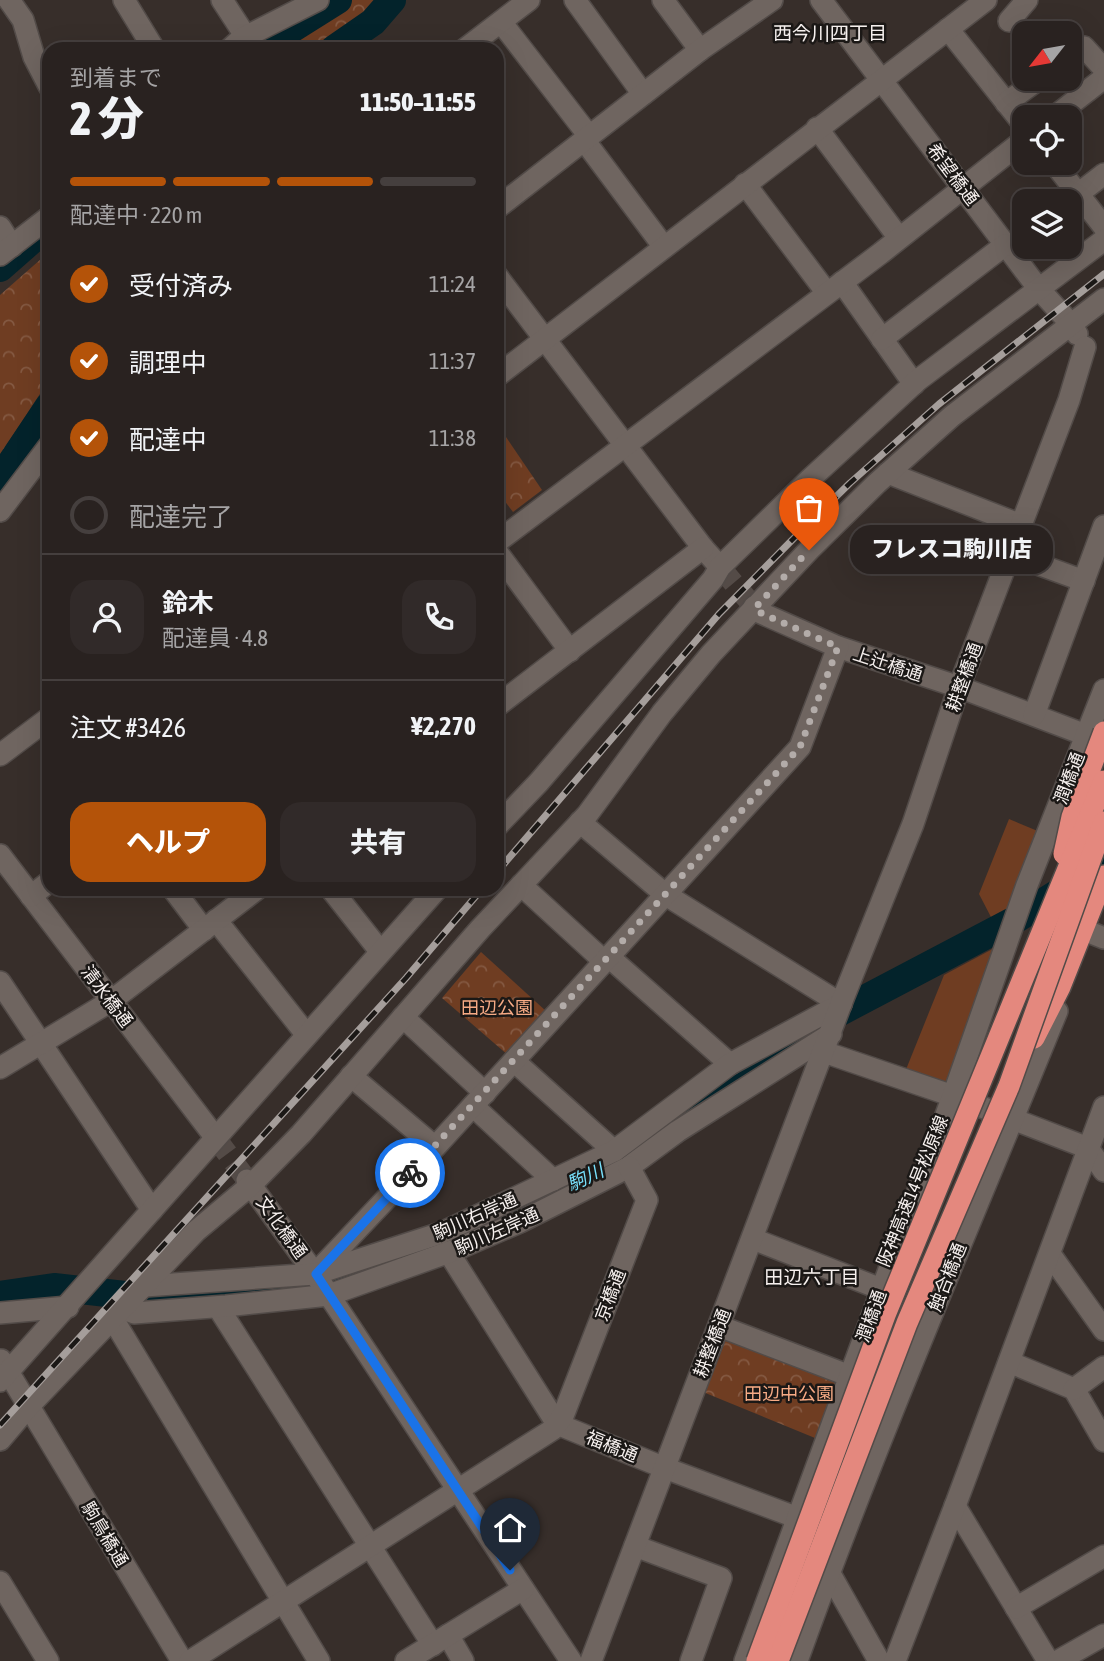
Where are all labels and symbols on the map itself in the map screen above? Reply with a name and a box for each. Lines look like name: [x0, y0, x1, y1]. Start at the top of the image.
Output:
north arrow: [1012, 21, 1082, 91]
district label: 西今川四丁目: [773, 22, 887, 44]
street label: 希望橋通: [923, 139, 983, 209]
pin: [779, 478, 839, 550]
callout: フレスコ駒川店: [851, 526, 1054, 574]
street label: 耕整橋通: [942, 640, 986, 714]
street label: 上辻橋通: [851, 643, 925, 685]
street label: 潤橋通: [1050, 749, 1088, 807]
street label: 清水橋通: [77, 961, 137, 1031]
park label: 田辺公園: [461, 997, 533, 1018]
street label: 阪神高速14号松原線: [872, 1112, 952, 1270]
courier: [375, 1138, 445, 1208]
water label: 駒川: [563, 1158, 609, 1195]
street label: 駒川右岸通: [430, 1188, 520, 1244]
street label: 文化橋通: [252, 1192, 312, 1262]
street label: 駒川左岸通: [452, 1203, 542, 1259]
street label: 触合橋通: [924, 1240, 970, 1314]
street label: 京橋通: [591, 1266, 629, 1324]
district label: 田辺六丁目: [764, 1266, 860, 1288]
street label: 潤橋通: [852, 1287, 890, 1345]
street label: 耕整橋通: [689, 1306, 735, 1380]
park label: 田辺中公園: [744, 1383, 834, 1404]
street label: 福橋通: [583, 1426, 641, 1466]
street label: 駒鳥橋通: [77, 1498, 133, 1570]
pin: [480, 1498, 540, 1570]

